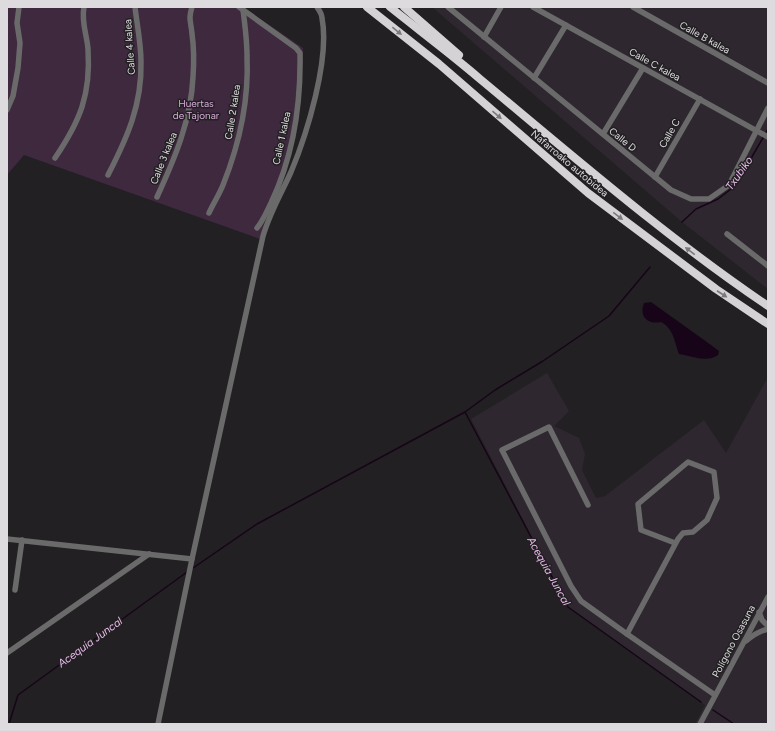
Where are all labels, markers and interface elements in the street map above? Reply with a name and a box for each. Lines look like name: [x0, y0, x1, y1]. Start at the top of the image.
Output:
street label: Calle B kalea: [677, 18, 732, 57]
street label: Calle 4 kalea: [121, 19, 138, 75]
one-way arrow: [392, 27, 403, 36]
street label: Calle C kalea: [627, 45, 683, 84]
street label: Calle 2 kalea: [222, 84, 243, 140]
park label: Huertas de Tajonar: [173, 97, 220, 122]
street label: Calle 1 kalea: [270, 110, 293, 166]
one-way arrow: [492, 110, 502, 119]
street label: Calle C: [656, 116, 683, 150]
street label: Calle D: [606, 124, 639, 154]
street label: Nafarroako autobidea: [528, 127, 611, 200]
street label: Calle 3 kalea: [147, 130, 180, 186]
water label: Txubiko: [723, 153, 756, 193]
one-way arrow: [613, 212, 624, 220]
one-way arrow: [685, 247, 696, 255]
one-way arrow: [717, 290, 728, 298]
water label: Acequia Juncal: [524, 534, 573, 608]
street label: Polígono Osasuna: [709, 603, 758, 680]
water label: Acequia Juncal: [55, 614, 126, 671]

